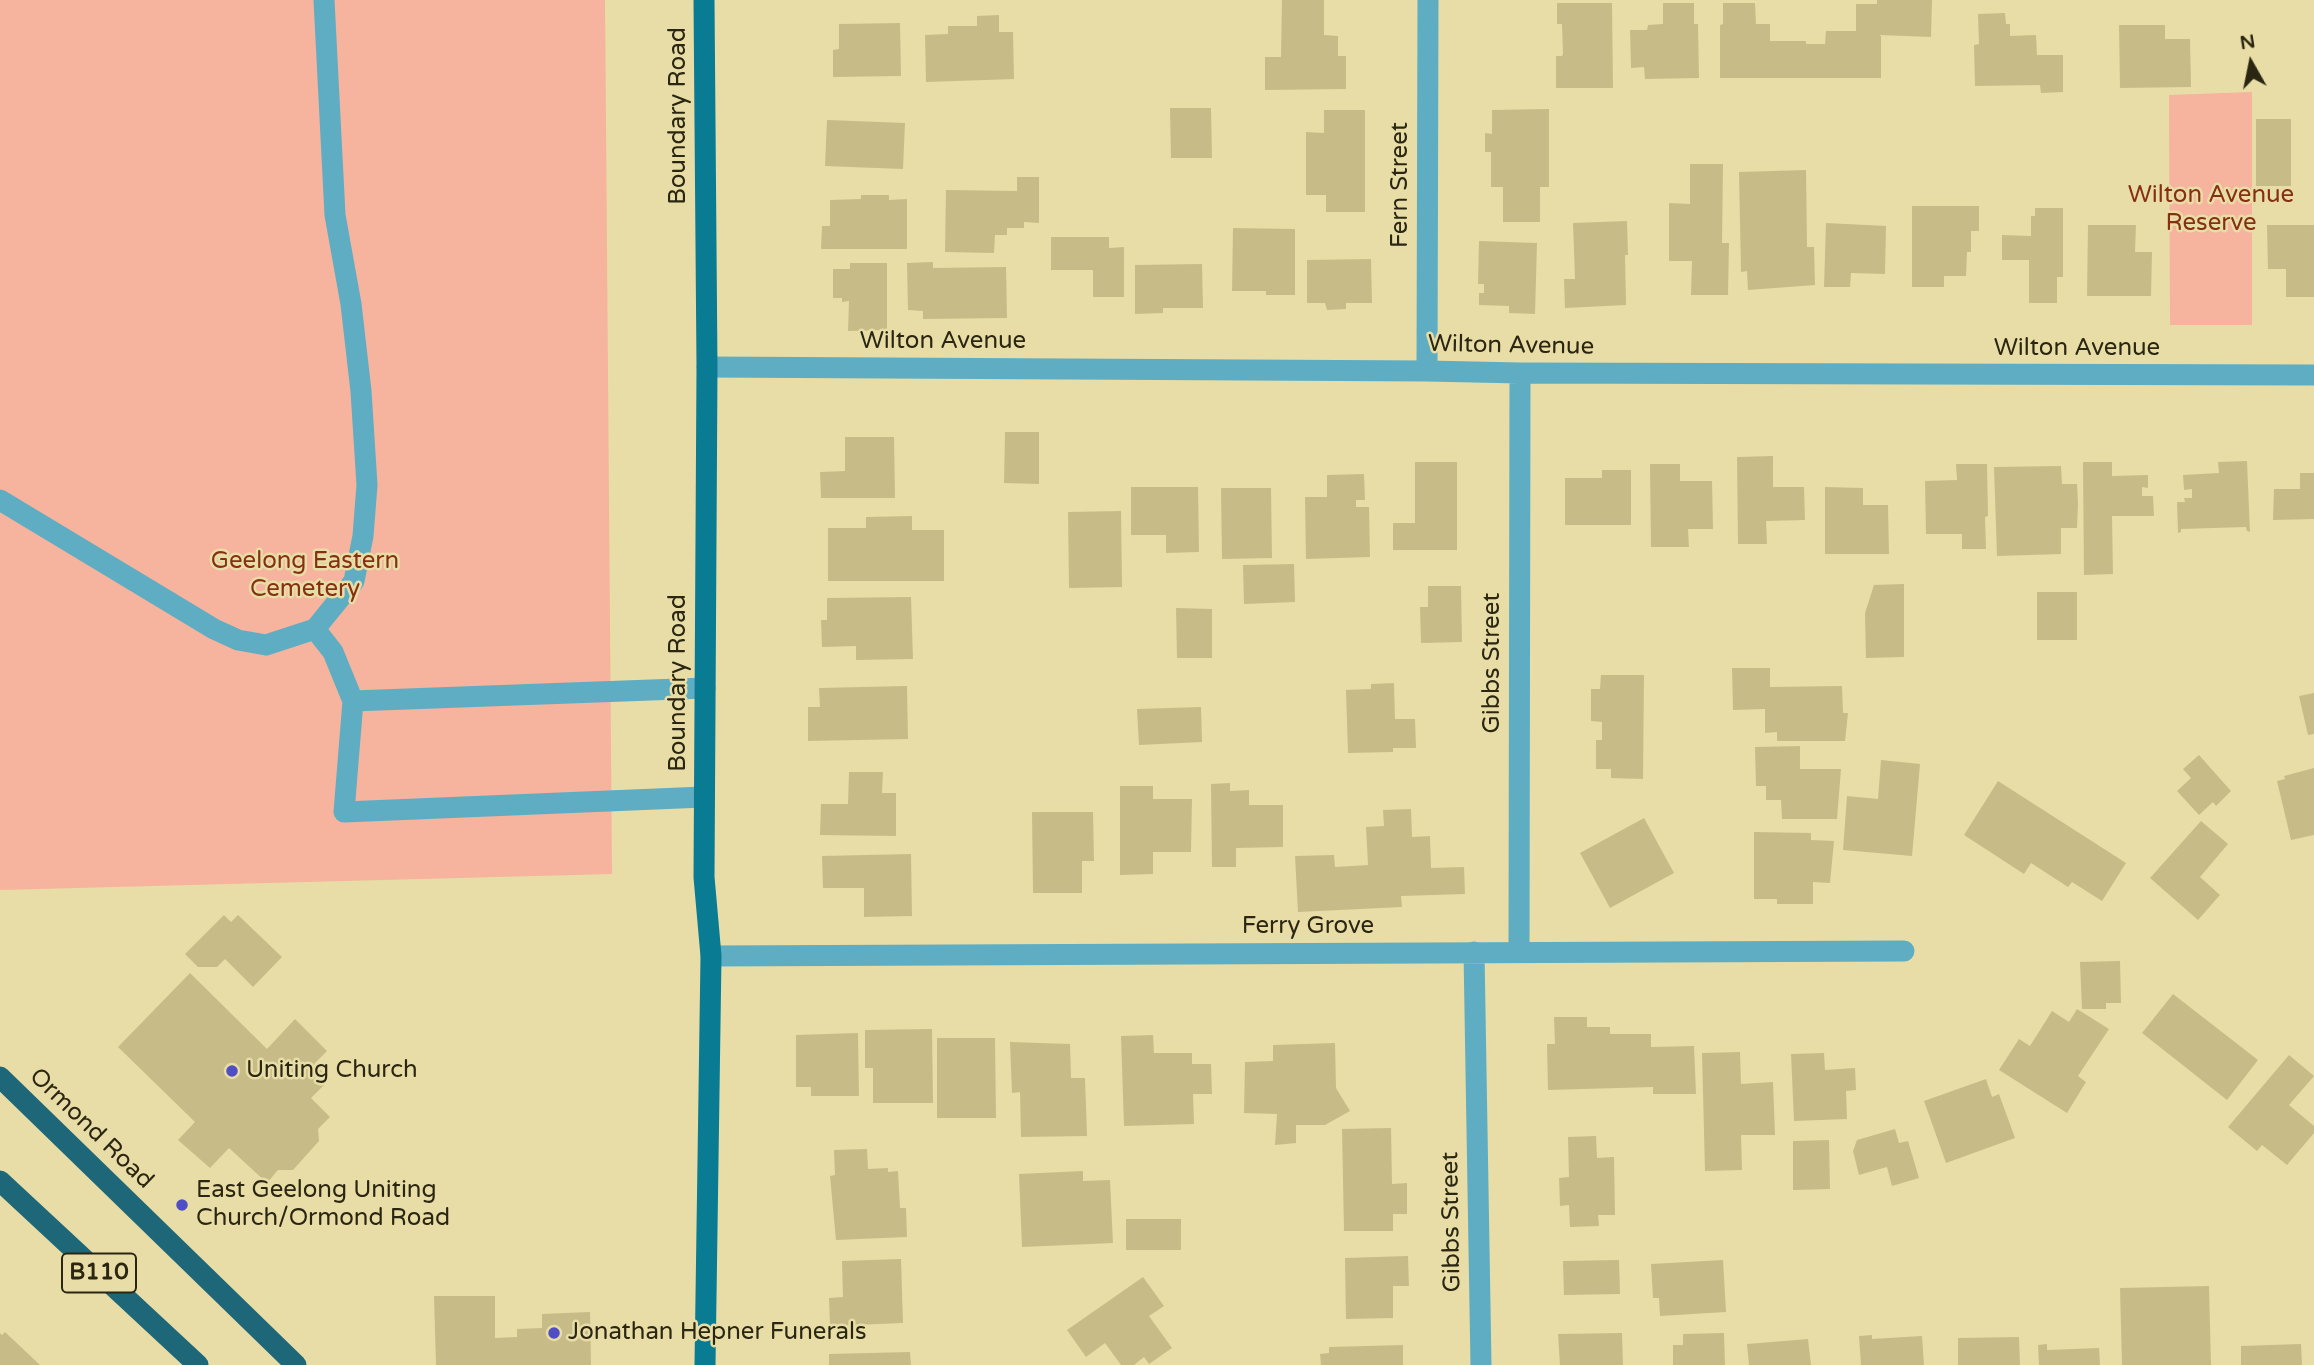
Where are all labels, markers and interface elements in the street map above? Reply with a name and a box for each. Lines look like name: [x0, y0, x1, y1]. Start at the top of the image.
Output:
street label: Boundary Road: [665, 27, 693, 205]
north arrow: [2216, 28, 2286, 98]
text: N: [2238, 30, 2257, 54]
street label: Fern Street: [1387, 122, 1415, 248]
park label: Wilton Avenue Reserve: [2128, 182, 2294, 238]
street label: Wilton Avenue: [860, 328, 1026, 356]
street label: Wilton Avenue: [1428, 330, 1594, 362]
street label: Wilton Avenue: [1994, 335, 2160, 363]
park label: Geelong Eastern Cemetery: [211, 548, 399, 604]
street label: Gibbs Street: [1479, 593, 1507, 733]
street label: Boundary Road: [665, 594, 693, 772]
street label: Ferry Grove: [1242, 913, 1374, 941]
place label: Uniting Church: [246, 1057, 418, 1085]
street label: Ormond Road: [23, 1063, 159, 1195]
marker: Uniting Church: [224, 1063, 240, 1079]
street label: Gibbs Street: [1436, 1151, 1468, 1293]
place label: East Geelong Uniting Church/Ormond Road: [196, 1177, 450, 1233]
marker: East Geelong Uniting Church/Ormond Road: [174, 1197, 190, 1213]
road number: B110: [62, 1254, 136, 1292]
place label: Jonathan Hepner Funerals: [568, 1319, 867, 1347]
marker: Jonathan Hepner Funerals: [546, 1325, 562, 1341]

